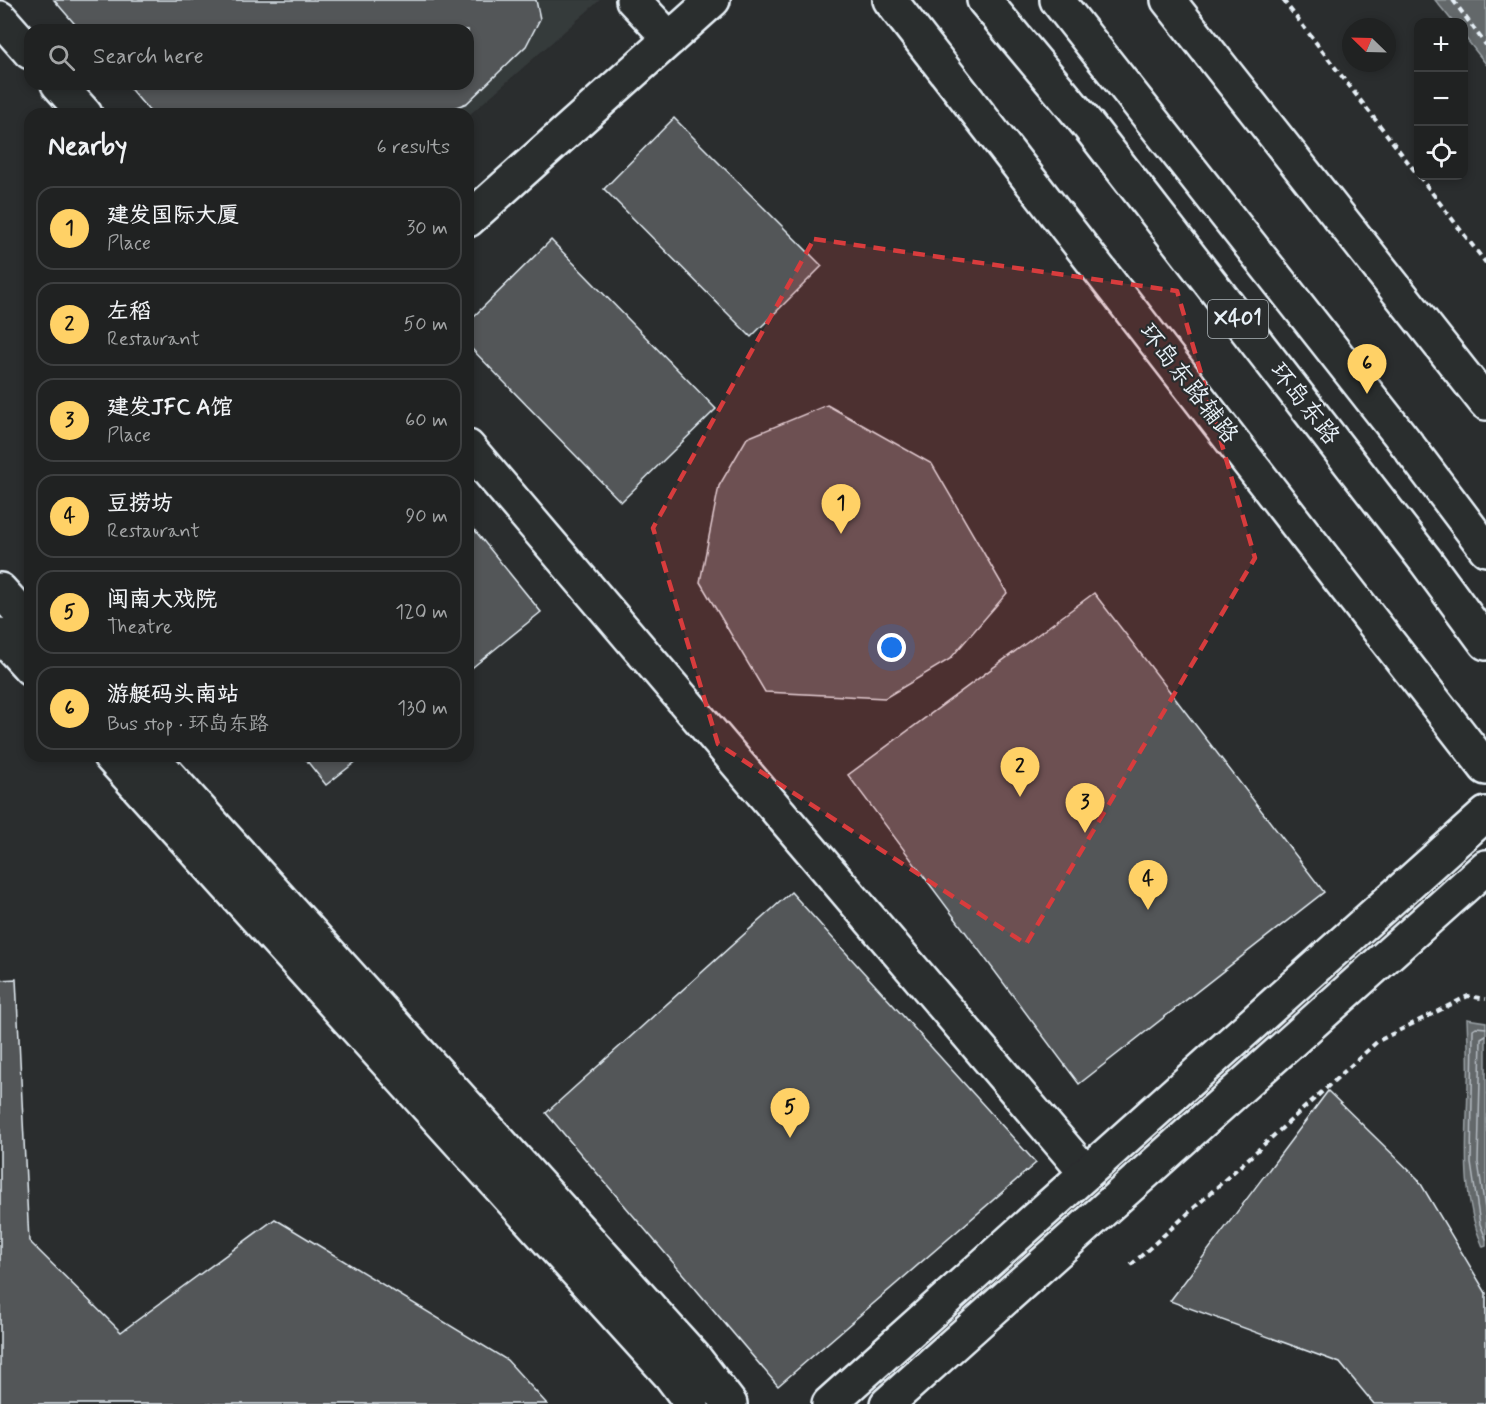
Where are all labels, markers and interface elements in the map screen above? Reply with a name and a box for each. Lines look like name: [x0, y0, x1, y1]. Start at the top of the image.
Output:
north arrow: [1342, 18, 1396, 72]
map controls: [1414, 18, 1468, 180]
button: +: [1414, 18, 1468, 72]
search box: [24, 24, 474, 90]
icon: search: [45, 41, 78, 74]
text: Search here: [93, 43, 204, 71]
button: −: [1414, 72, 1468, 126]
button: locate: [1414, 126, 1468, 180]
text: Nearby: [48, 130, 127, 164]
text: 6 results: [377, 134, 450, 161]
text: 建发国际大厦: [107, 202, 239, 230]
text: 1: [65, 215, 74, 242]
text: 30 m: [406, 215, 448, 242]
text: Place: [107, 230, 151, 257]
text: 左稻: [107, 298, 151, 326]
road number: X401: [1208, 300, 1268, 338]
text: 2: [65, 311, 74, 338]
text: 50 m: [403, 311, 448, 338]
street label: 环岛东路辅路: [1131, 318, 1245, 450]
text: Restaurant: [107, 326, 200, 353]
pin: 6: [1348, 344, 1386, 394]
street label: 环岛东路: [1262, 357, 1346, 451]
text: 建发JFC A馆: [107, 394, 233, 422]
text: 3: [65, 407, 74, 434]
text: 60 m: [405, 407, 448, 434]
text: Place: [107, 422, 151, 449]
pin: 1: [822, 484, 860, 534]
text: 豆捞坊: [107, 490, 173, 518]
text: 4: [64, 503, 75, 530]
text: 90 m: [405, 503, 448, 530]
text: Restaurant: [107, 518, 200, 545]
text: 闽南大戏院: [107, 586, 217, 614]
text: 5: [64, 599, 76, 626]
text: 120 m: [395, 599, 448, 626]
text: Theatre: [107, 614, 172, 641]
your location: [877, 633, 906, 662]
text: 游艇码头南站: [107, 681, 239, 709]
text: 6: [64, 695, 75, 722]
text: 130 m: [397, 695, 448, 722]
text: Bus stop · 环岛东路: [107, 711, 269, 738]
pin: 2: [1000, 748, 1040, 797]
pin: 3: [1066, 784, 1104, 833]
pin: 4: [1128, 860, 1168, 910]
pin: 5: [770, 1088, 810, 1138]

